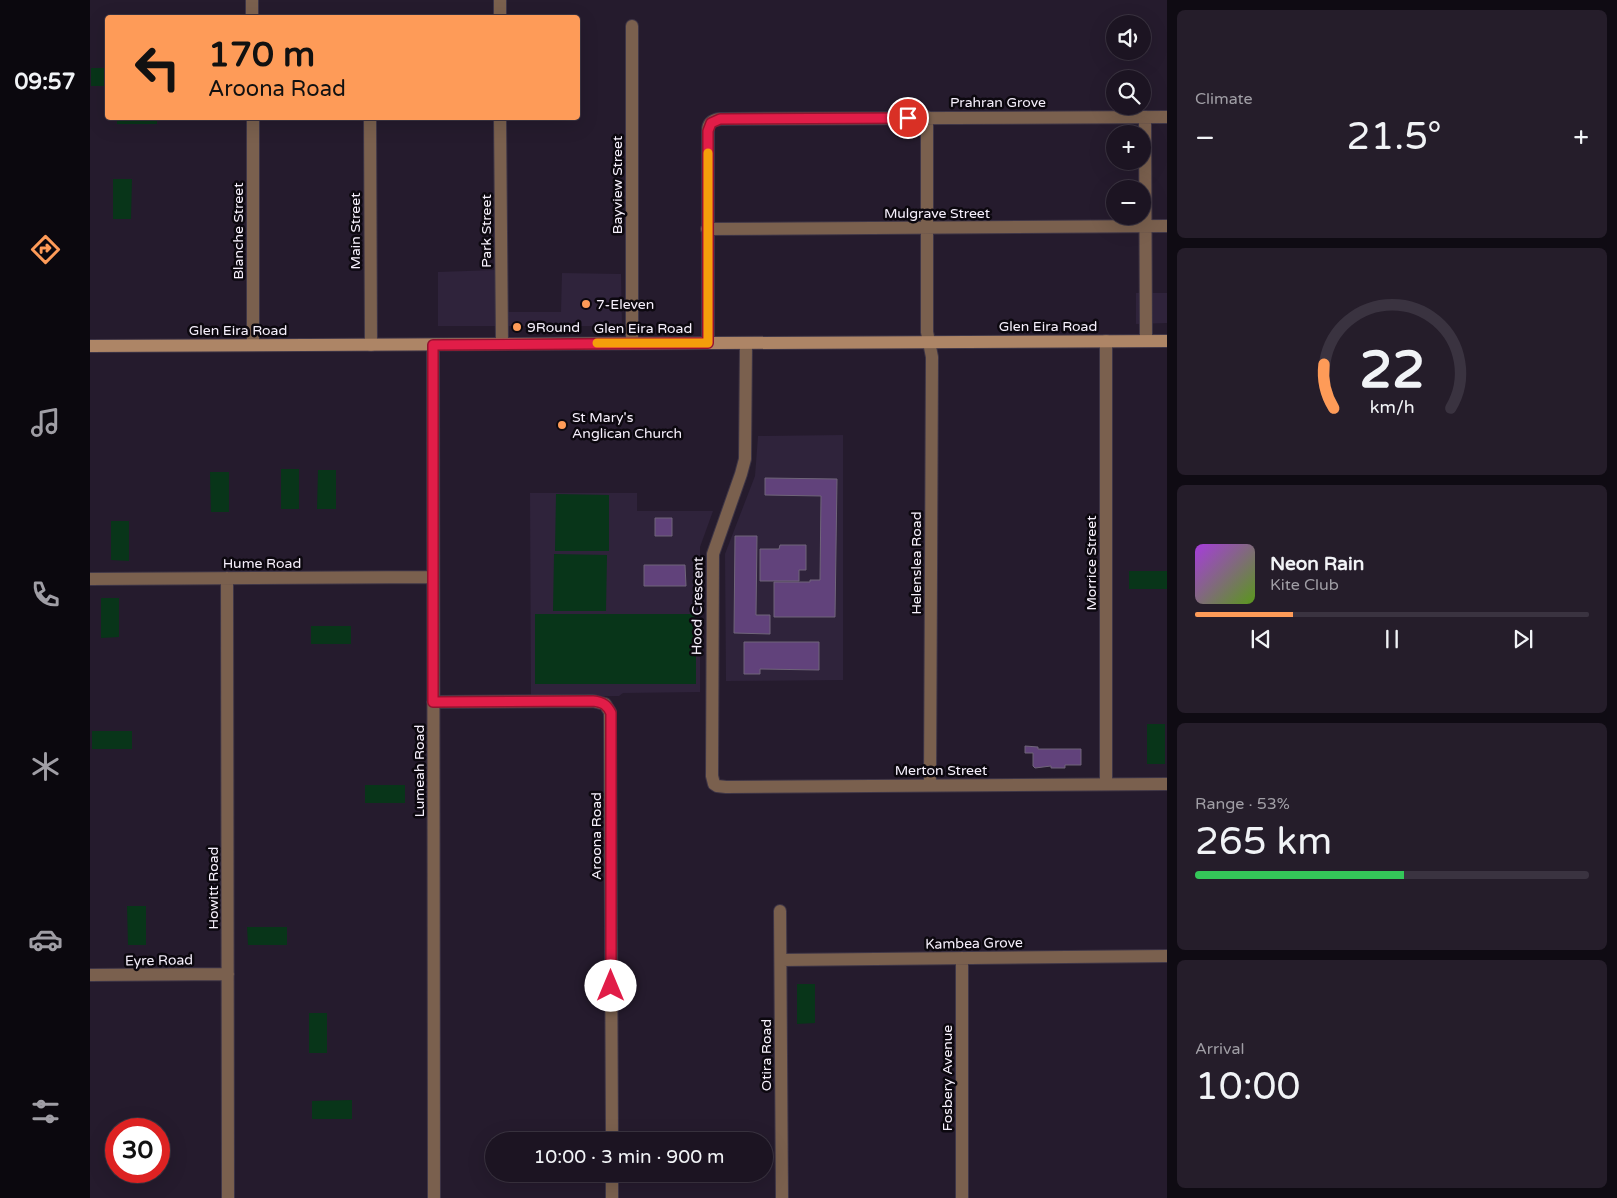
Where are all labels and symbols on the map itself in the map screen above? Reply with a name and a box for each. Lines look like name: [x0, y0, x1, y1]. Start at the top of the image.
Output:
street label: Prahran Grove: [950, 94, 1046, 111]
pin: [887, 97, 929, 139]
street label: Bayview Street: [609, 135, 626, 234]
street label: Blanche Street: [230, 182, 247, 280]
street label: Main Street: [347, 192, 364, 270]
street label: Park Street: [478, 194, 495, 268]
street label: Mulgrave Street: [884, 205, 991, 222]
place label: 7-Eleven: [596, 296, 654, 313]
marker: 7-Eleven: [580, 298, 592, 310]
street label: Glen Eira Road: [999, 318, 1097, 335]
place label: 9Round: [527, 319, 580, 336]
street label: Glen Eira Road: [594, 320, 692, 337]
marker: 9Round: [511, 321, 523, 333]
street label: Glen Eira Road: [189, 322, 287, 339]
place label: St Mary's Anglican Church: [572, 409, 682, 442]
marker: St Mary's Anglican Church: [556, 419, 568, 431]
street label: Helenslea Road: [908, 511, 925, 615]
street label: Morrice Street: [1083, 515, 1100, 611]
street label: Hume Road: [223, 555, 301, 572]
street label: Hood Crescent: [688, 556, 707, 655]
street label: Lumeah Road: [411, 725, 428, 817]
street label: Merton Street: [895, 762, 988, 779]
street label: Aroona Road: [588, 792, 605, 880]
street label: Howitt Road: [205, 847, 222, 929]
street label: Kambea Grove: [925, 934, 1023, 953]
street label: Eyre Road: [125, 951, 193, 970]
position arrow: [584, 959, 636, 1011]
street label: Otira Road: [758, 1019, 775, 1091]
street label: Fosbery Avenue: [939, 1025, 956, 1131]
speed limit sign: 30: [105, 1118, 170, 1183]

